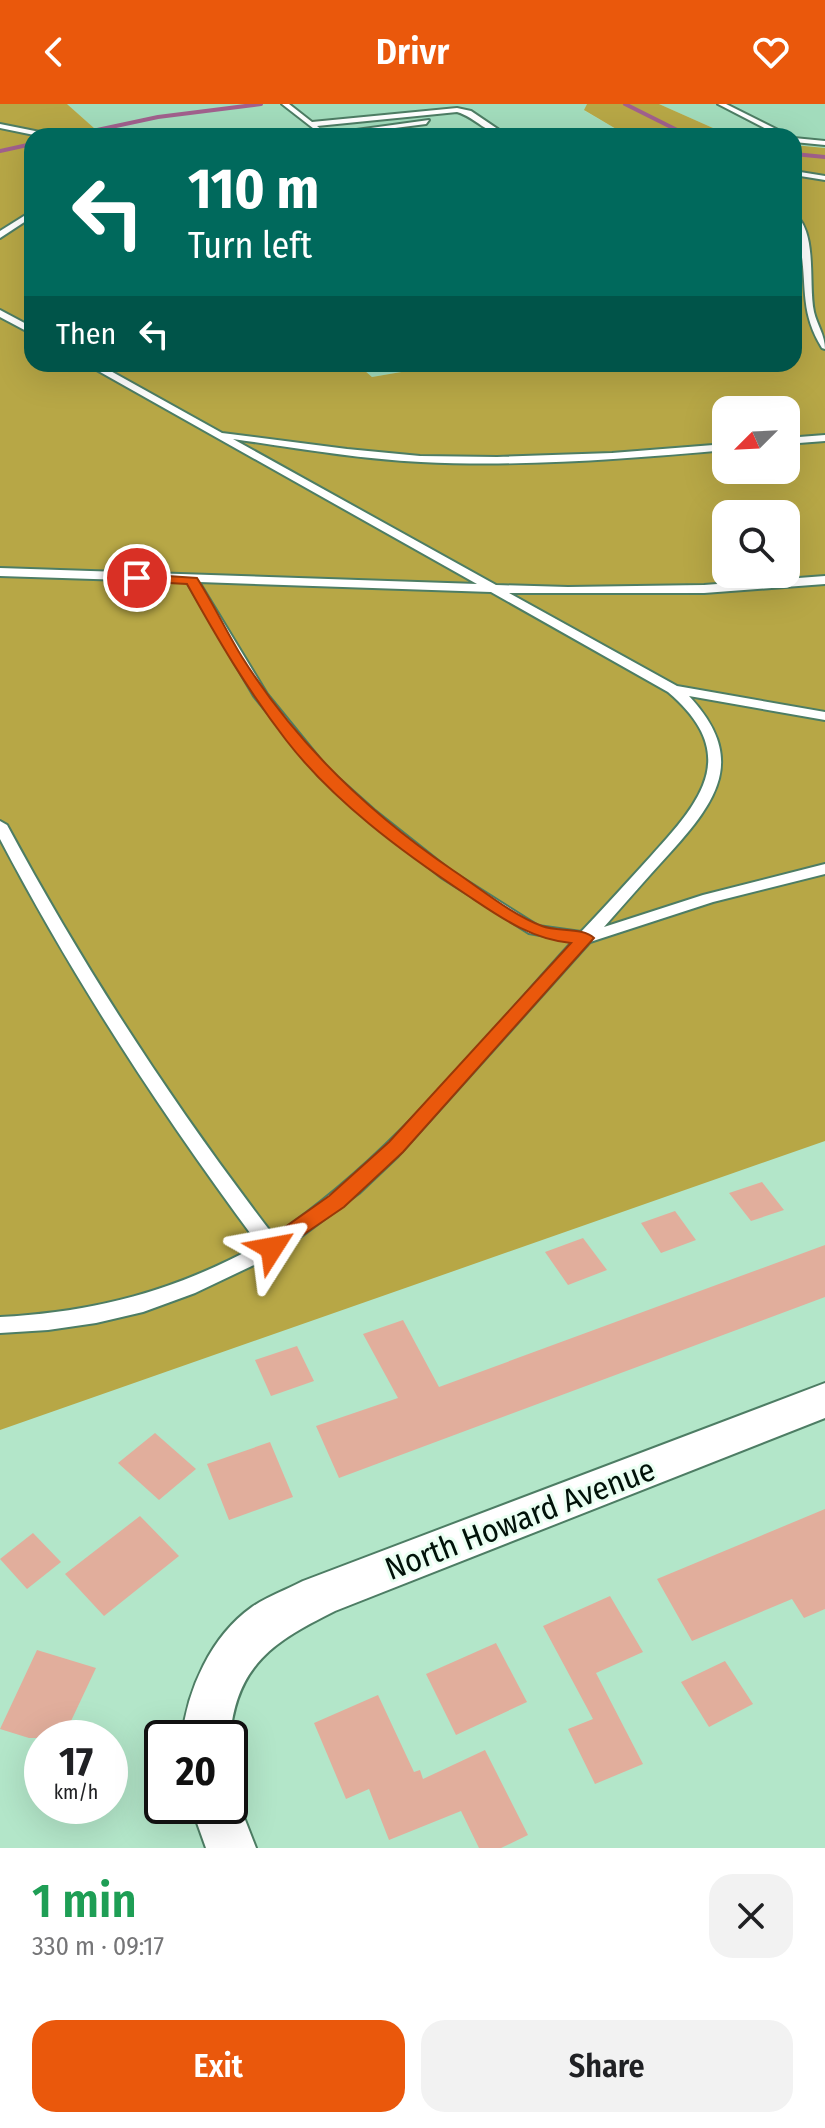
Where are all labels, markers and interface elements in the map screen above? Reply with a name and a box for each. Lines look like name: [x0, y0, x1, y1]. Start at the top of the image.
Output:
icon: back: [32, 30, 76, 74]
text: Drivr: [376, 30, 449, 74]
icon: heart: [749, 30, 793, 74]
text: 110 m: [188, 156, 319, 223]
icon: left: [56, 160, 160, 264]
text: Turn left: [188, 224, 312, 268]
icon: left: [132, 312, 176, 356]
text: Then: [56, 316, 116, 352]
north arrow: [712, 396, 800, 484]
map controls: [712, 396, 800, 588]
button: search: [712, 500, 800, 588]
pin: [103, 544, 171, 612]
icon: arrive: [115, 556, 159, 600]
position arrow: [230, 1206, 314, 1290]
street label: North Howard Avenue: [380, 1450, 660, 1588]
speed limit sign: 20: [144, 1720, 248, 1824]
text: 17: [59, 1738, 93, 1786]
text: km/h: [54, 1780, 98, 1804]
text: 1 min: [32, 1872, 137, 1930]
button: close: [709, 1874, 793, 1958]
text: 330 m · 09:17: [32, 1931, 164, 1962]
button: Exit: [32, 2020, 405, 2112]
button: Share: [421, 2020, 793, 2112]

